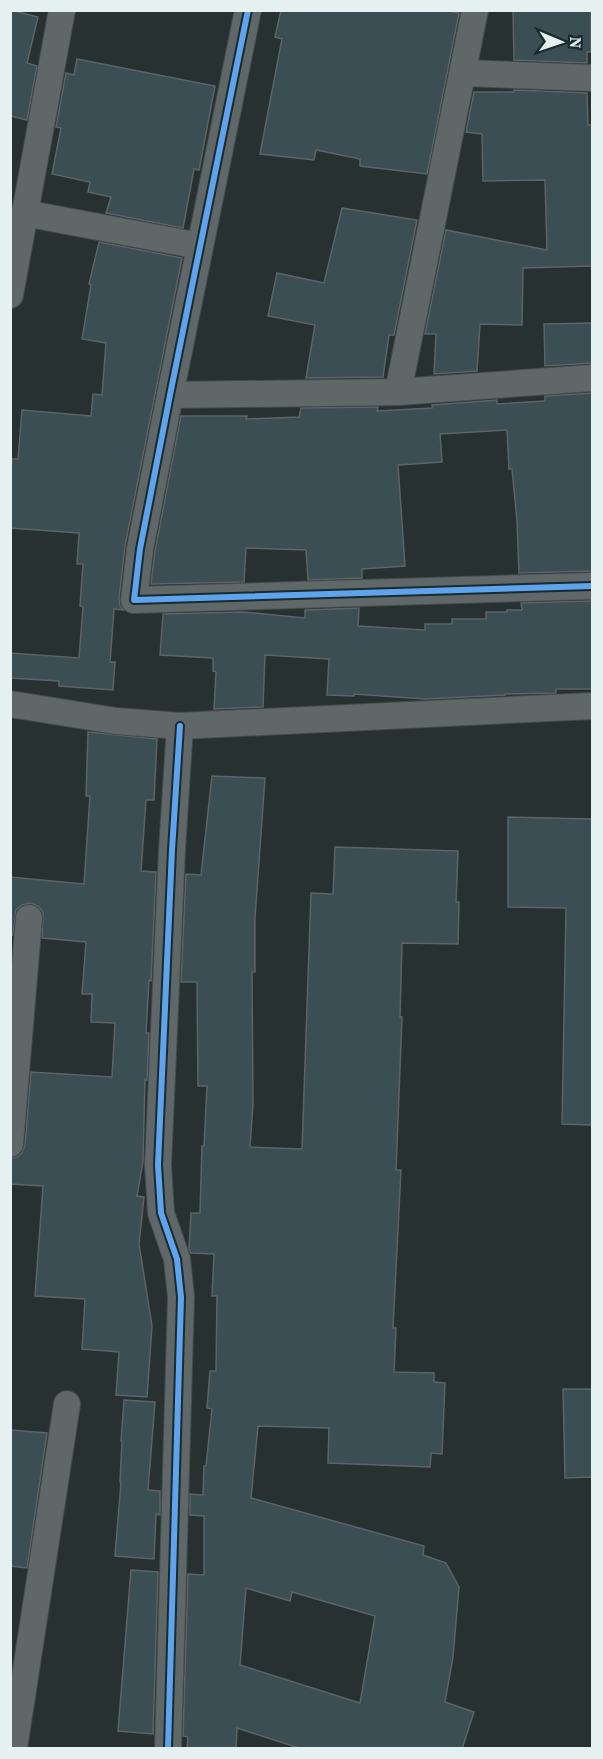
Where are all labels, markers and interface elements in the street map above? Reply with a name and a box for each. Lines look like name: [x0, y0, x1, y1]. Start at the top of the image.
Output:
north arrow: [531, 12, 591, 72]
text: N: [565, 36, 587, 49]

